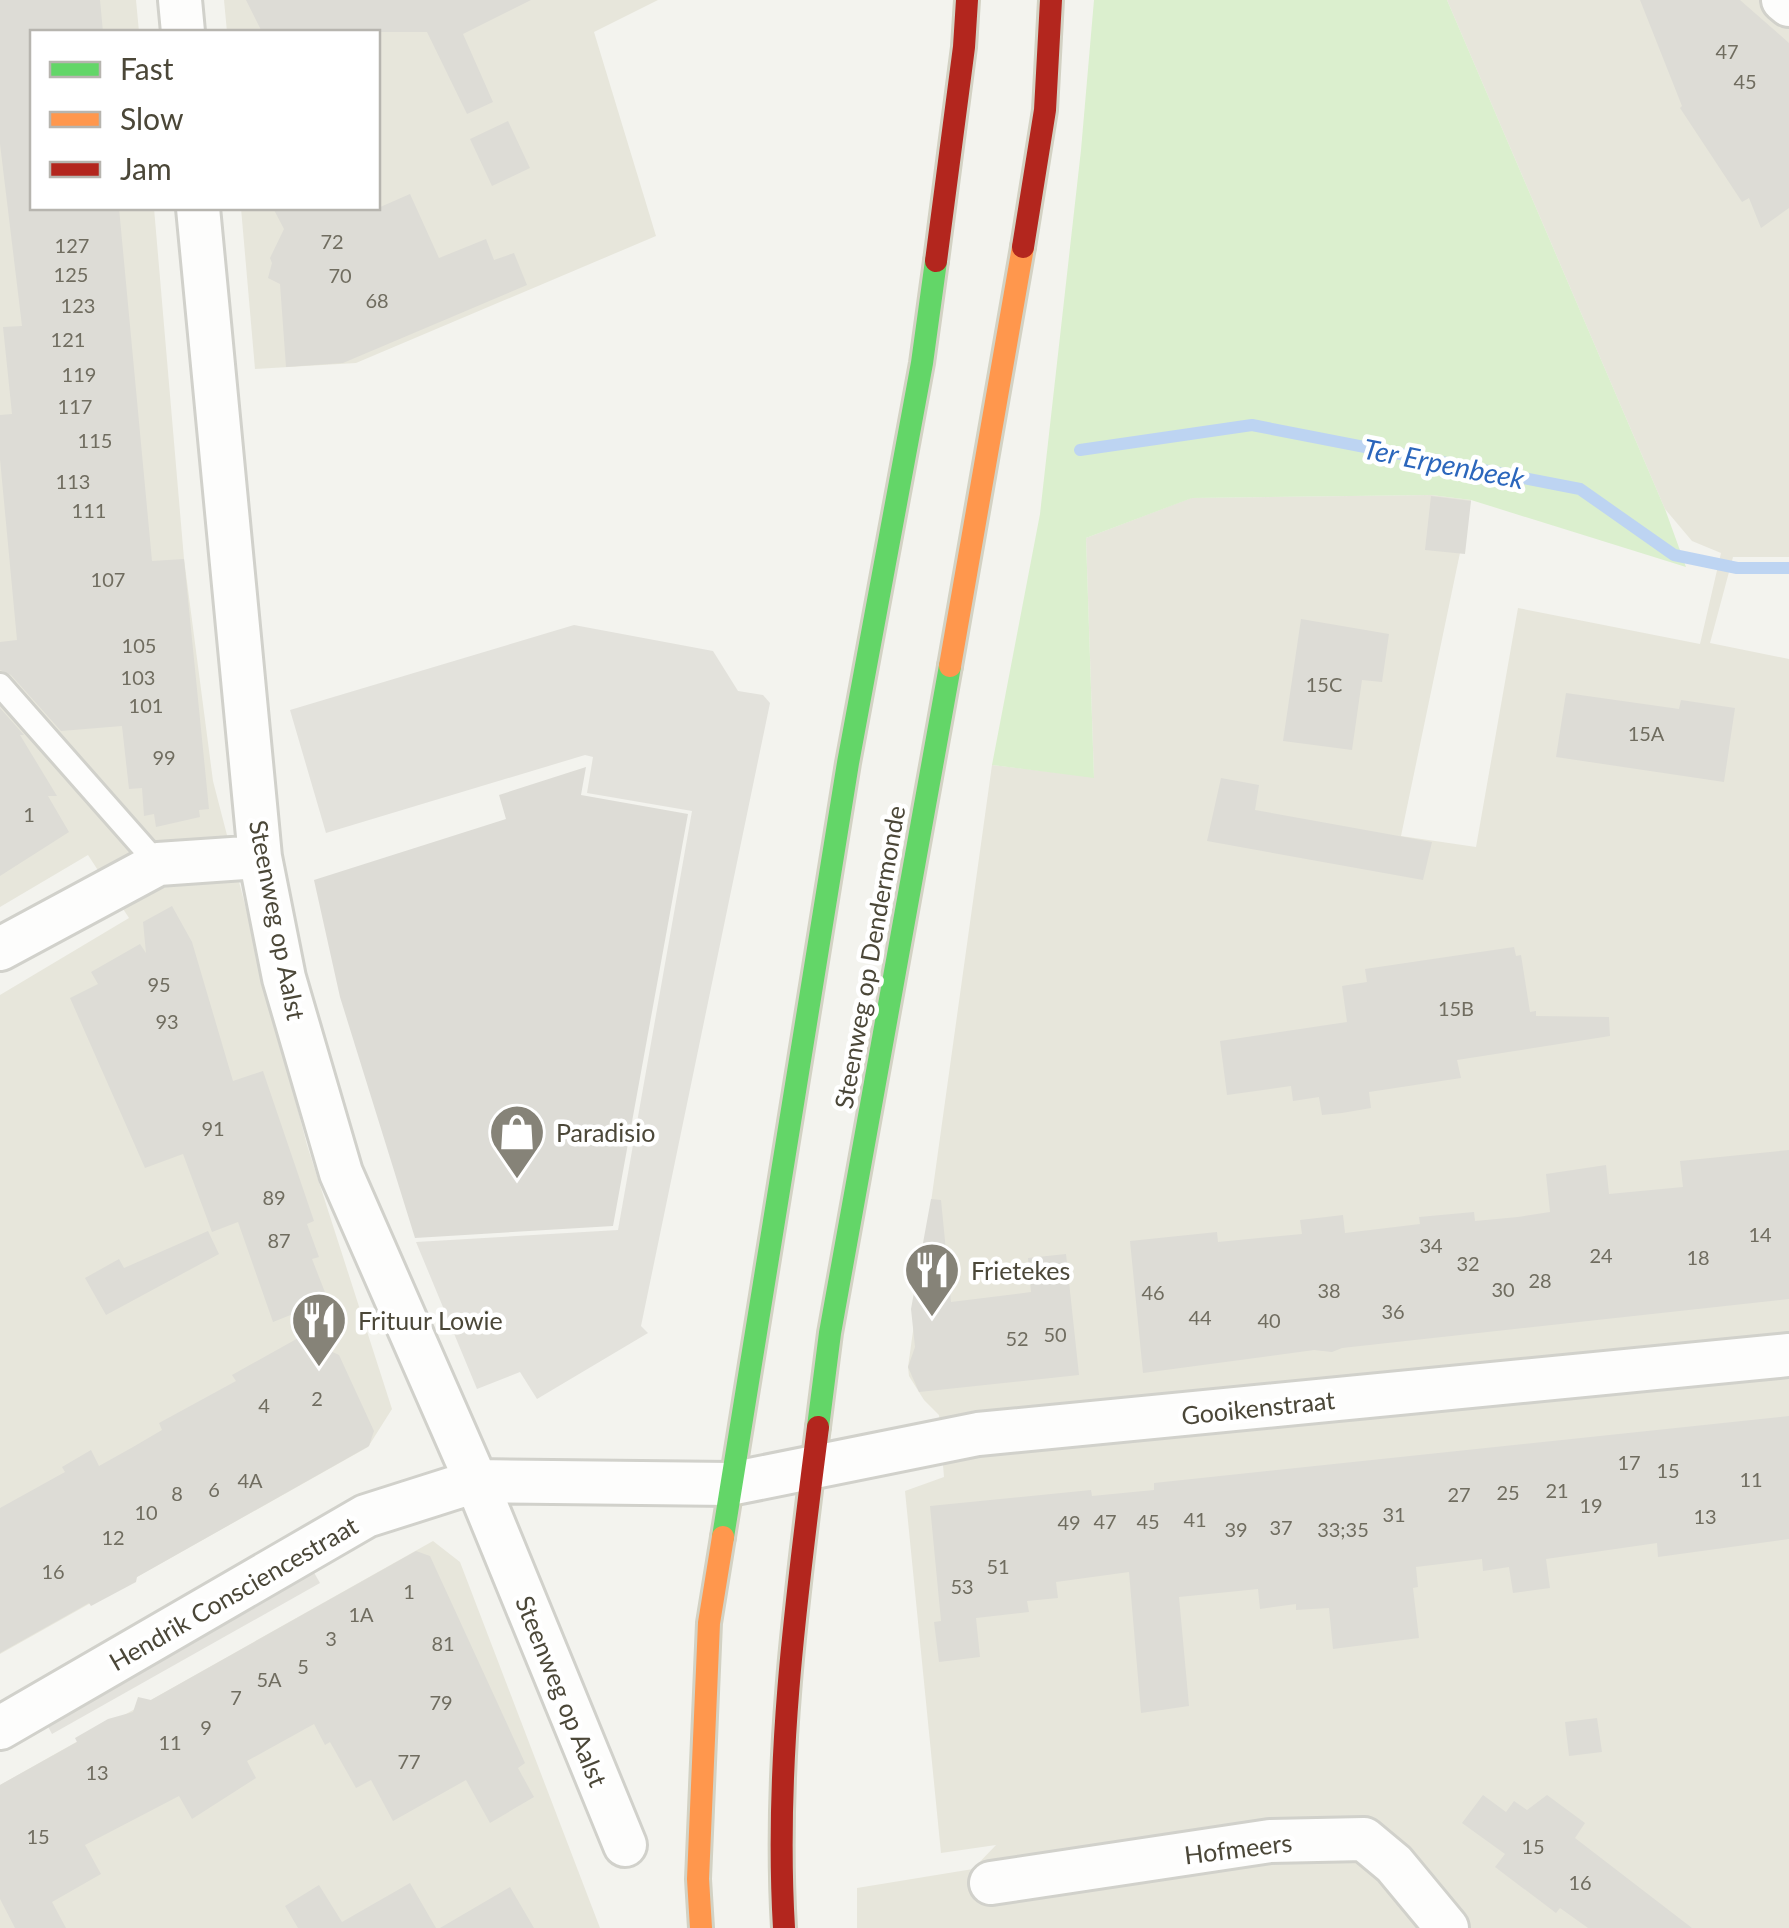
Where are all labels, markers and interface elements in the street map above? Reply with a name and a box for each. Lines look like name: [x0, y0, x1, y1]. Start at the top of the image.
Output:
legend: [30, 30, 380, 210]
house number: 47: [1715, 39, 1739, 63]
text: Fast: [120, 50, 174, 86]
house number: 45: [1733, 69, 1757, 93]
text: Slow: [120, 100, 184, 136]
text: Jam: [120, 150, 172, 186]
house number: 72: [320, 229, 344, 253]
house number: 127: [55, 233, 89, 257]
house number: 125: [54, 262, 88, 286]
house number: 70: [328, 263, 352, 287]
house number: 68: [365, 288, 389, 312]
house number: 123: [61, 293, 95, 317]
house number: 121: [51, 327, 85, 351]
house number: 119: [62, 362, 96, 386]
house number: 117: [58, 394, 92, 418]
house number: 115: [78, 428, 112, 452]
water label: Ter Erpenbeek: [1361, 431, 1528, 495]
house number: 113: [56, 469, 90, 493]
house number: 111: [72, 498, 106, 522]
house number: 107: [91, 567, 125, 591]
house number: 105: [122, 633, 156, 657]
house number: 103: [121, 665, 155, 689]
house number: 15C: [1306, 672, 1342, 696]
house number: 101: [129, 693, 163, 717]
house number: 15A: [1628, 721, 1665, 745]
house number: 99: [152, 745, 176, 769]
house number: 1: [23, 802, 35, 826]
street label: Steenweg op Dendermonde: [828, 803, 910, 1111]
street label: Steenweg op Aalst: [244, 817, 312, 1023]
house number: 95: [147, 972, 171, 996]
house number: 15B: [1438, 996, 1474, 1020]
house number: 93: [155, 1009, 179, 1033]
shop icon: Paradisio: [487, 1102, 547, 1181]
house number: 91: [201, 1116, 225, 1140]
place label: Paradisio: [556, 1117, 655, 1147]
house number: 89: [262, 1185, 286, 1209]
house number: 14: [1748, 1222, 1772, 1246]
house number: 87: [267, 1228, 291, 1252]
house number: 34: [1419, 1233, 1443, 1257]
restaurant icon: Frietekes: [902, 1240, 962, 1319]
house number: 24: [1589, 1243, 1613, 1267]
house number: 18: [1686, 1245, 1710, 1269]
house number: 32: [1456, 1251, 1480, 1275]
place label: Frietekes: [971, 1255, 1070, 1285]
house number: 28: [1528, 1268, 1552, 1292]
house number: 30: [1491, 1277, 1515, 1301]
house number: 38: [1317, 1278, 1341, 1302]
house number: 46: [1141, 1280, 1165, 1304]
restaurant icon: Frituur Lowie: [289, 1290, 349, 1369]
house number: 36: [1381, 1299, 1405, 1323]
place label: Frituur Lowie: [358, 1305, 503, 1335]
house number: 44: [1188, 1305, 1212, 1329]
house number: 40: [1257, 1308, 1281, 1332]
house number: 50: [1043, 1322, 1067, 1346]
house number: 52: [1005, 1326, 1029, 1350]
street label: Gooikenstraat: [1180, 1384, 1336, 1430]
house number: 2: [311, 1386, 323, 1410]
house number: 4: [258, 1393, 270, 1417]
house number: 17: [1617, 1450, 1641, 1474]
house number: 15: [1656, 1458, 1680, 1482]
house number: 11: [1739, 1467, 1763, 1491]
house number: 4A: [237, 1468, 263, 1492]
house number: 6: [208, 1477, 220, 1501]
house number: 21: [1545, 1478, 1569, 1502]
house number: 25: [1496, 1480, 1520, 1504]
house number: 8: [171, 1481, 183, 1505]
house number: 27: [1447, 1482, 1471, 1506]
house number: 19: [1579, 1493, 1603, 1517]
house number: 10: [134, 1500, 158, 1524]
house number: 31: [1382, 1502, 1406, 1526]
house number: 13: [1693, 1504, 1717, 1528]
house number: 41: [1183, 1507, 1207, 1531]
house number: 47: [1093, 1509, 1117, 1533]
house number: 45: [1136, 1509, 1160, 1533]
street label: Hendrik Consciencestraat: [103, 1510, 363, 1676]
house number: 49: [1057, 1510, 1081, 1534]
house number: 37: [1269, 1515, 1293, 1539]
house number: 39: [1224, 1517, 1248, 1541]
house number: 33;35: [1317, 1517, 1369, 1541]
house number: 12: [101, 1525, 125, 1549]
house number: 51: [986, 1554, 1010, 1578]
house number: 16: [41, 1559, 65, 1583]
house number: 53: [950, 1574, 974, 1598]
house number: 1: [403, 1579, 415, 1603]
street label: Steenweg op Aalst: [510, 1591, 614, 1791]
house number: 1A: [348, 1602, 374, 1626]
house number: 3: [325, 1626, 337, 1650]
house number: 81: [431, 1631, 455, 1655]
house number: 5: [297, 1654, 309, 1678]
house number: 5A: [256, 1667, 282, 1691]
house number: 7: [230, 1685, 242, 1709]
house number: 79: [429, 1690, 453, 1714]
house number: 9: [200, 1715, 212, 1739]
house number: 11: [158, 1730, 182, 1754]
house number: 77: [397, 1749, 421, 1773]
house number: 13: [85, 1760, 109, 1784]
house number: 15: [26, 1824, 50, 1848]
street label: Hofmeers: [1182, 1827, 1294, 1869]
house number: 15: [1521, 1834, 1545, 1858]
house number: 16: [1568, 1870, 1592, 1894]

